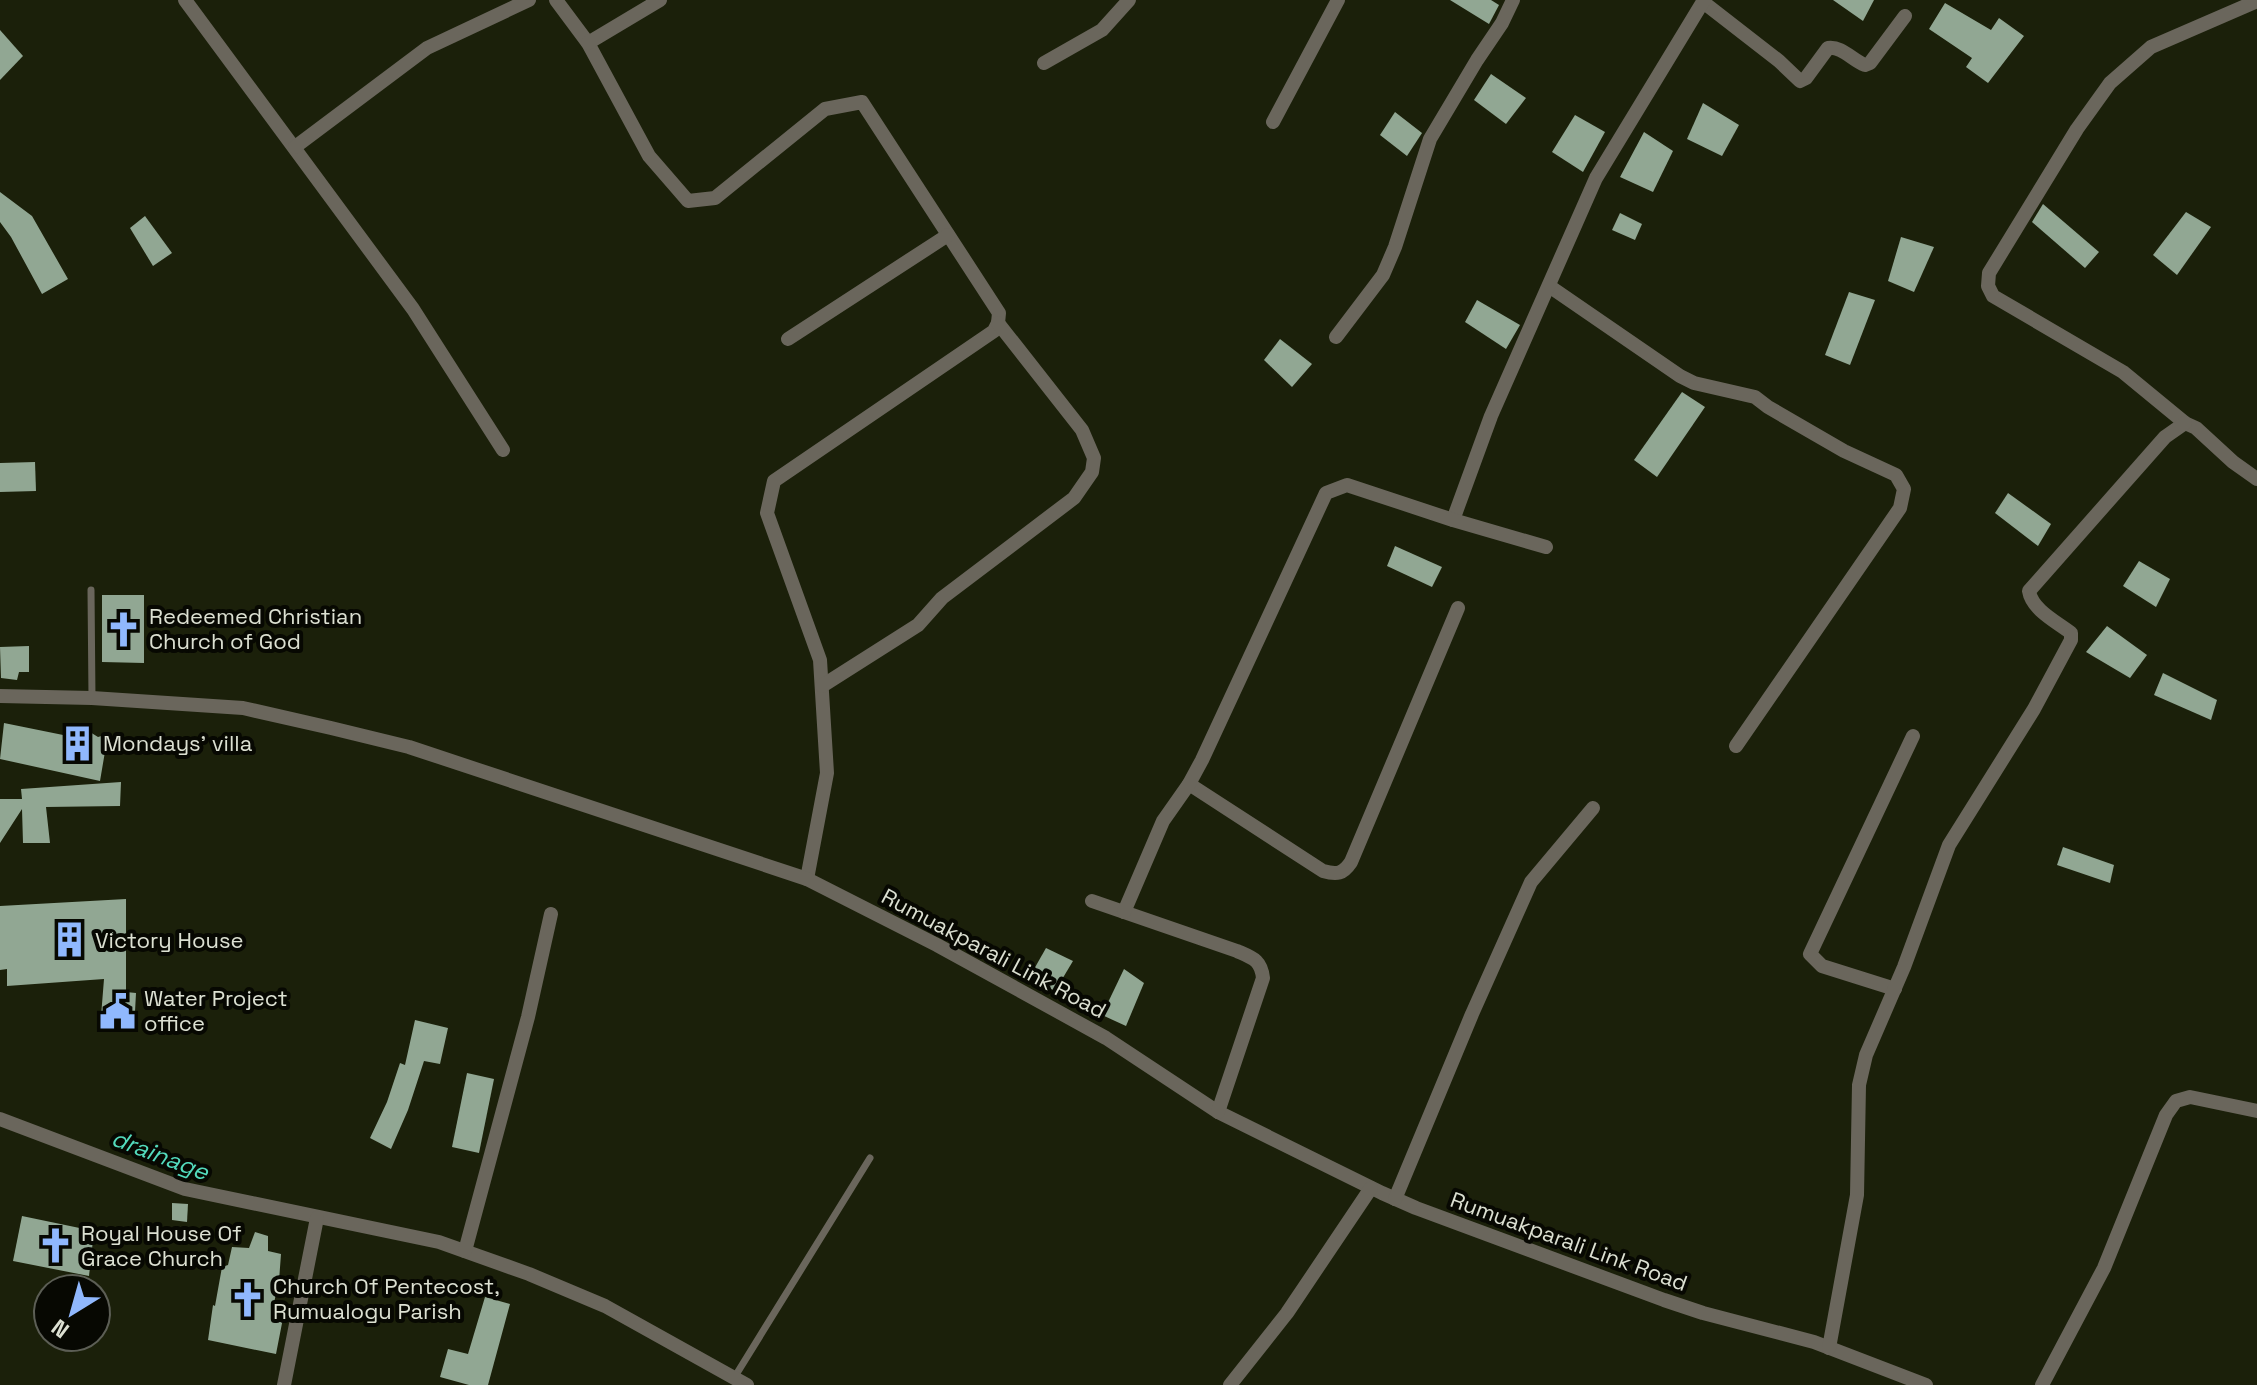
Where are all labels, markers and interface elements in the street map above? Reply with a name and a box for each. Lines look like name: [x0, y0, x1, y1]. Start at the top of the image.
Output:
place label: Redeemed Christian Church of God: [149, 602, 362, 655]
church icon: Redeemed Christian Church of God: [104, 610, 142, 648]
building icon: Mondays' villa: [58, 724, 96, 762]
place label: Mondays' villa: [103, 729, 253, 757]
street label: Rumuakparali Link Road: [877, 882, 1111, 1024]
building icon: Victory House: [50, 921, 88, 959]
place label: Victory House: [95, 926, 244, 954]
place label: Water Project office: [144, 984, 288, 1037]
public building icon: Water Project office: [99, 992, 137, 1030]
water label: drainage: [107, 1122, 214, 1187]
street label: Rumuakparali Link Road: [1447, 1185, 1691, 1297]
place label: Royal House Of Grace Church: [81, 1219, 242, 1272]
church icon: Royal House Of Grace Church: [36, 1227, 74, 1265]
place label: Church Of Pentecost, Rumualogu Parish: [273, 1272, 500, 1325]
north arrow: [32, 1273, 112, 1353]
church icon: Church Of Pentecost, Rumualogu Parish: [228, 1280, 266, 1318]
text: N: [46, 1313, 74, 1345]

